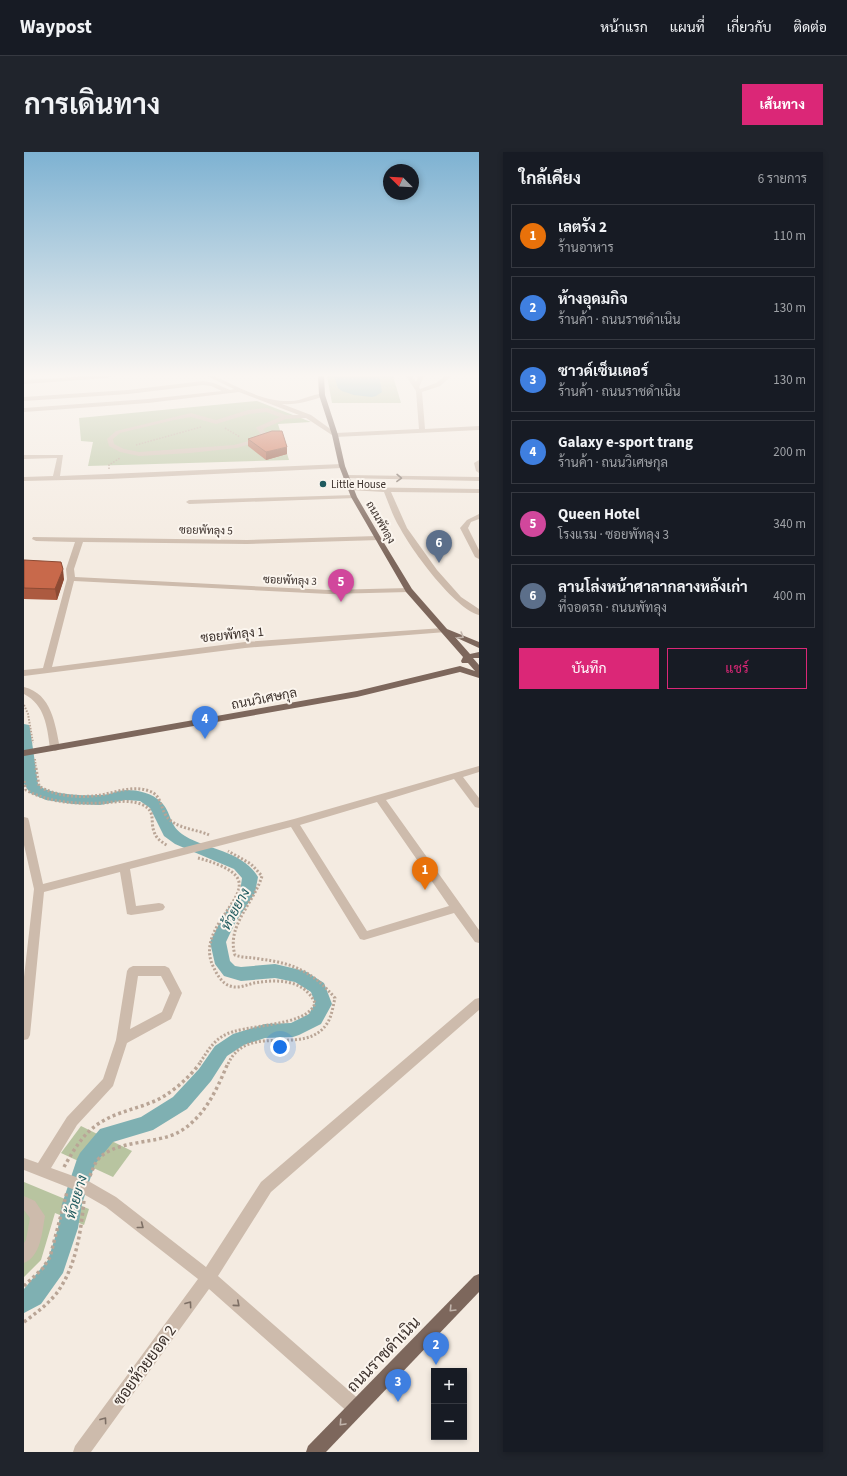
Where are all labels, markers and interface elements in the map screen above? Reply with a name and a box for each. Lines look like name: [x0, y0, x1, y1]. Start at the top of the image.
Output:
text: Waypost: [20, 14, 92, 41]
text: หน้าแรก: [600, 18, 648, 38]
text: แผนที่: [670, 18, 705, 38]
text: เกี่ยวกับ: [727, 18, 771, 38]
text: ติดต่อ: [793, 18, 827, 38]
button: เส้นทาง: [742, 84, 823, 125]
text: การเดินทาง: [24, 85, 160, 125]
north arrow: [383, 164, 419, 200]
text: ใกล้เคียง: [519, 167, 581, 191]
text: 6 รายการ: [758, 170, 807, 188]
text: เลตรัง 2: [558, 217, 607, 238]
text: 1: [530, 227, 536, 245]
text: 110 m: [773, 227, 806, 245]
text: ร้านอาหาร: [558, 239, 614, 257]
text: ห้างอุดมกิจ: [558, 289, 628, 310]
text: 2: [530, 299, 536, 317]
text: 130 m: [773, 299, 806, 317]
text: ร้านค้า · ถนนราชดำเนิน: [558, 311, 681, 329]
text: ซาวด์เซ็นเตอร์: [558, 361, 648, 382]
text: 3: [530, 371, 536, 389]
text: 130 m: [773, 371, 806, 389]
text: ร้านค้า · ถนนราชดำเนิน: [558, 383, 681, 401]
text: Galaxy e-sport trang: [558, 432, 693, 453]
text: 4: [530, 443, 536, 461]
text: 200 m: [773, 443, 806, 461]
text: ร้านค้า · ถนนวิเศษกุล: [558, 454, 668, 472]
one-way arrow: [396, 474, 402, 482]
place label: Little House: [331, 477, 386, 492]
marker: Little House: [318, 479, 328, 489]
street label: ถนนพัทลุง: [361, 498, 399, 547]
text: Queen Hotel: [558, 504, 639, 525]
text: 5: [530, 515, 536, 533]
text: 340 m: [773, 515, 806, 533]
street label: ซอยพัทลุง 5: [179, 523, 233, 539]
text: โรงแรม · ซอยพัทลุง 3: [558, 526, 669, 544]
pin: 6: [426, 530, 452, 563]
pin: 5: [328, 569, 354, 602]
street label: ซอยพัทลุง 3: [263, 572, 317, 590]
text: ลานโล่งหน้าศาลากลางหลังเก่า: [558, 577, 748, 598]
text: 6: [530, 587, 536, 605]
text: 400 m: [773, 587, 806, 605]
text: ที่จอดรถ · ถนนพัทลุง: [558, 599, 667, 617]
street label: ซอยพัทลุง 1: [200, 623, 265, 647]
one-way arrow: [457, 632, 464, 639]
button: บันทึก: [519, 648, 659, 689]
button: แชร์: [667, 648, 807, 689]
street label: ถนนวิเศษกุล: [230, 684, 299, 714]
pin: 4: [192, 706, 218, 739]
pin: 1: [412, 857, 438, 890]
water label: ห้วยยาง: [216, 885, 255, 934]
your location: [270, 1037, 290, 1057]
water label: ห้วยยาง: [61, 1173, 93, 1222]
one-way arrow: [137, 1221, 144, 1228]
one-way arrow: [232, 1299, 240, 1307]
one-way arrow: [184, 1301, 192, 1308]
one-way arrow: [449, 1304, 457, 1312]
street label: ถนนราชดำเนิน: [342, 1312, 425, 1397]
street label: ซอยห้วยยอด 2: [108, 1321, 182, 1411]
pin: 2: [423, 1332, 449, 1365]
map controls: [431, 1368, 467, 1440]
button: +: [431, 1368, 467, 1404]
pin: 3: [385, 1369, 411, 1402]
button: −: [431, 1404, 467, 1440]
one-way arrow: [99, 1418, 106, 1425]
one-way arrow: [339, 1418, 347, 1426]

